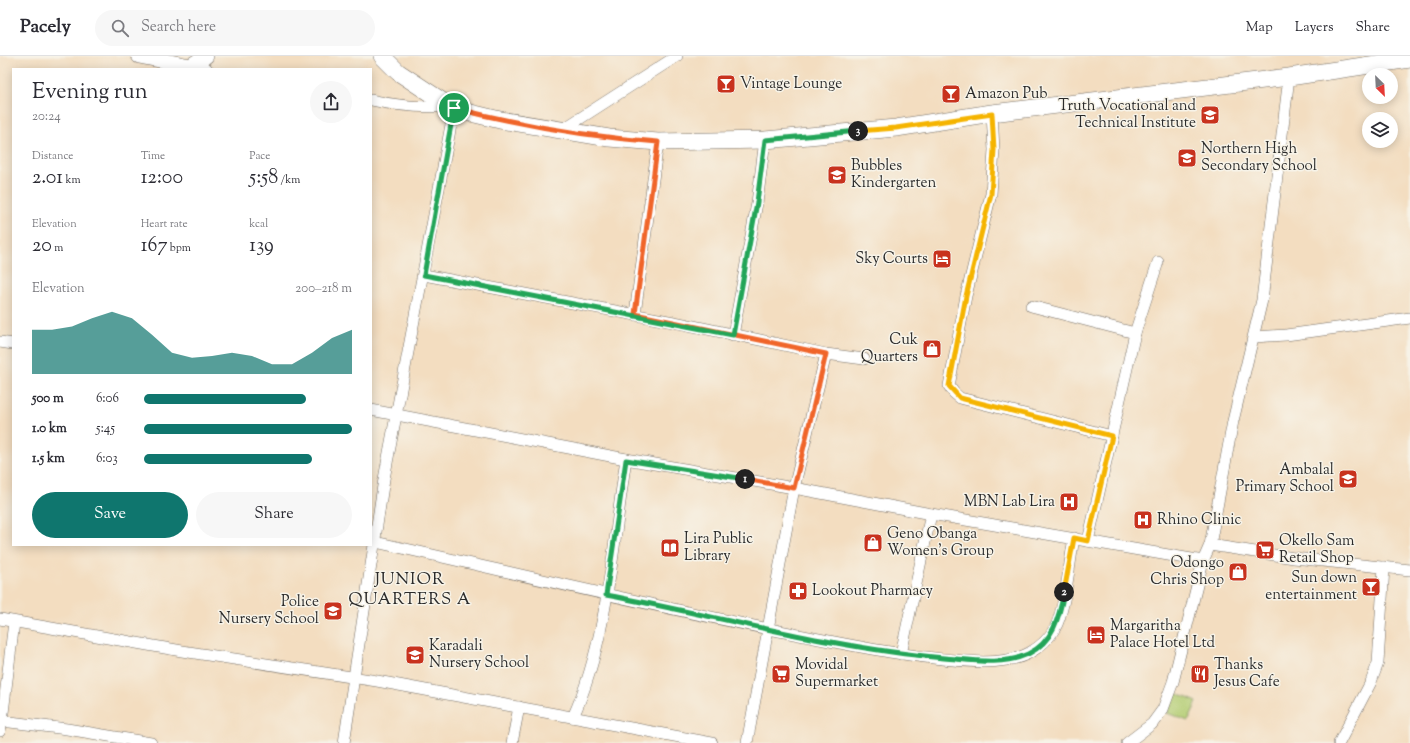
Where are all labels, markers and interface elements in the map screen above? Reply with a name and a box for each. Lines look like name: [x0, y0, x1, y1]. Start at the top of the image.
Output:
search box: [95, 10, 375, 46]
text: Pacely: [20, 14, 71, 41]
icon: search: [109, 17, 131, 39]
text: Search here: [141, 17, 216, 38]
text: Map: [1246, 18, 1273, 38]
text: Layers: [1295, 18, 1333, 38]
text: Share: [1355, 18, 1390, 38]
north arrow: [1362, 68, 1398, 104]
map controls: [1362, 68, 1398, 148]
bar icon: Vintage Lounge: [715, 73, 737, 95]
place label: Vintage Lounge: [740, 74, 842, 95]
text: Evening run: [32, 77, 148, 109]
button: share: [310, 81, 352, 123]
bar icon: Amazon Pub: [940, 83, 962, 105]
place label: Amazon Pub: [965, 84, 1047, 105]
pin: [437, 91, 471, 125]
place label: Truth Vocational and Technical Institute: [1058, 96, 1197, 134]
icon: arrive: [443, 97, 465, 119]
school or university icon: Truth Vocational and Technical Institute: [1199, 104, 1221, 126]
text: 20:24: [32, 108, 61, 126]
button: layers: [1362, 112, 1398, 148]
pin: 3: [848, 121, 868, 141]
text: 3: [856, 123, 860, 139]
place label: Northern High Secondary School: [1201, 139, 1317, 177]
school or university icon: Northern High Secondary School: [1176, 147, 1198, 169]
text: Distance: [32, 148, 73, 164]
text: Time: [141, 148, 165, 164]
text: Pace: [249, 148, 270, 164]
place label: Bubbles Kindergarten: [851, 156, 937, 194]
text: 2.01: [32, 164, 63, 193]
text: 12:00: [141, 164, 183, 193]
text: 5:58: [249, 164, 278, 193]
school or university icon: Bubbles Kindergarten: [826, 164, 848, 186]
text: km: [63, 172, 80, 188]
text: /km: [278, 172, 300, 188]
text: Elevation: [32, 216, 77, 232]
text: Heart rate: [141, 216, 188, 232]
text: kcal: [249, 216, 268, 232]
text: 20: [32, 232, 52, 261]
text: 167: [141, 232, 167, 261]
text: 139: [249, 232, 274, 261]
text: m: [52, 240, 63, 256]
text: bpm: [167, 240, 191, 256]
hotel icon: Sky Courts: [931, 248, 953, 270]
place label: Sky Courts: [855, 249, 928, 270]
text: Elevation: [32, 280, 85, 298]
text: 200–218 m: [295, 280, 352, 298]
place label: Cuk Quarters: [861, 330, 918, 368]
shop icon: Cuk Quarters: [921, 338, 943, 360]
text: 500 m: [32, 390, 64, 408]
text: 6:06: [96, 390, 119, 408]
text: 1.0 km: [32, 420, 67, 438]
text: 5:45: [96, 420, 115, 438]
text: 1.5 km: [32, 450, 65, 468]
text: 6:03: [96, 450, 118, 468]
place label: Ambalal Primary School: [1236, 460, 1334, 498]
school or university icon: Ambalal Primary School: [1337, 468, 1359, 490]
pin: 1: [735, 469, 755, 489]
text: 1: [743, 471, 747, 487]
hospital icon: MBN Lab Lira: [1058, 491, 1080, 513]
button: Save: [32, 492, 188, 538]
button: Share: [196, 492, 352, 538]
place label: MBN Lab Lira: [964, 492, 1055, 513]
hospital icon: Rhino Clinic: [1132, 509, 1154, 531]
place label: Rhino Clinic: [1157, 510, 1242, 531]
place label: Geno Obanga Women's Group: [887, 524, 994, 562]
place label: Lira Public Library: [684, 529, 753, 567]
place label: Okello Sam Retail Shop: [1279, 531, 1355, 569]
shop icon: Geno Obanga Women's Group: [862, 532, 884, 554]
library icon: Lira Public Library: [659, 537, 681, 559]
supermarket icon: Okello Sam Retail Shop: [1254, 539, 1276, 561]
place label: Odongo Chris Shop: [1150, 553, 1224, 591]
shop icon: Odongo Chris Shop: [1227, 561, 1249, 583]
district label: JUNIOR QUARTERS A: [348, 568, 472, 612]
place label: Sun down entertainment: [1265, 568, 1357, 606]
bar icon: Sun down entertainment: [1360, 576, 1382, 598]
pharmacy icon: Lookout Pharmacy: [787, 580, 809, 602]
place label: Lookout Pharmacy: [812, 581, 933, 602]
pin: 2: [1054, 582, 1074, 602]
text: 2: [1061, 584, 1067, 600]
place label: Police Nursery School: [219, 592, 319, 630]
school or university icon: Police Nursery School: [322, 600, 344, 622]
place label: Margaritha Palace Hotel Ltd: [1110, 616, 1216, 654]
hotel icon: Margaritha Palace Hotel Ltd: [1085, 624, 1107, 646]
place label: Karadali Nursery School: [429, 636, 529, 674]
school or university icon: Karadali Nursery School: [404, 644, 426, 666]
place label: Movidal Supermarket: [795, 655, 878, 693]
place label: Thanks Jesus Cafe: [1213, 655, 1280, 693]
supermarket icon: Movidal Supermarket: [770, 663, 792, 685]
restaurant icon: Thanks Jesus Cafe: [1189, 663, 1211, 685]

